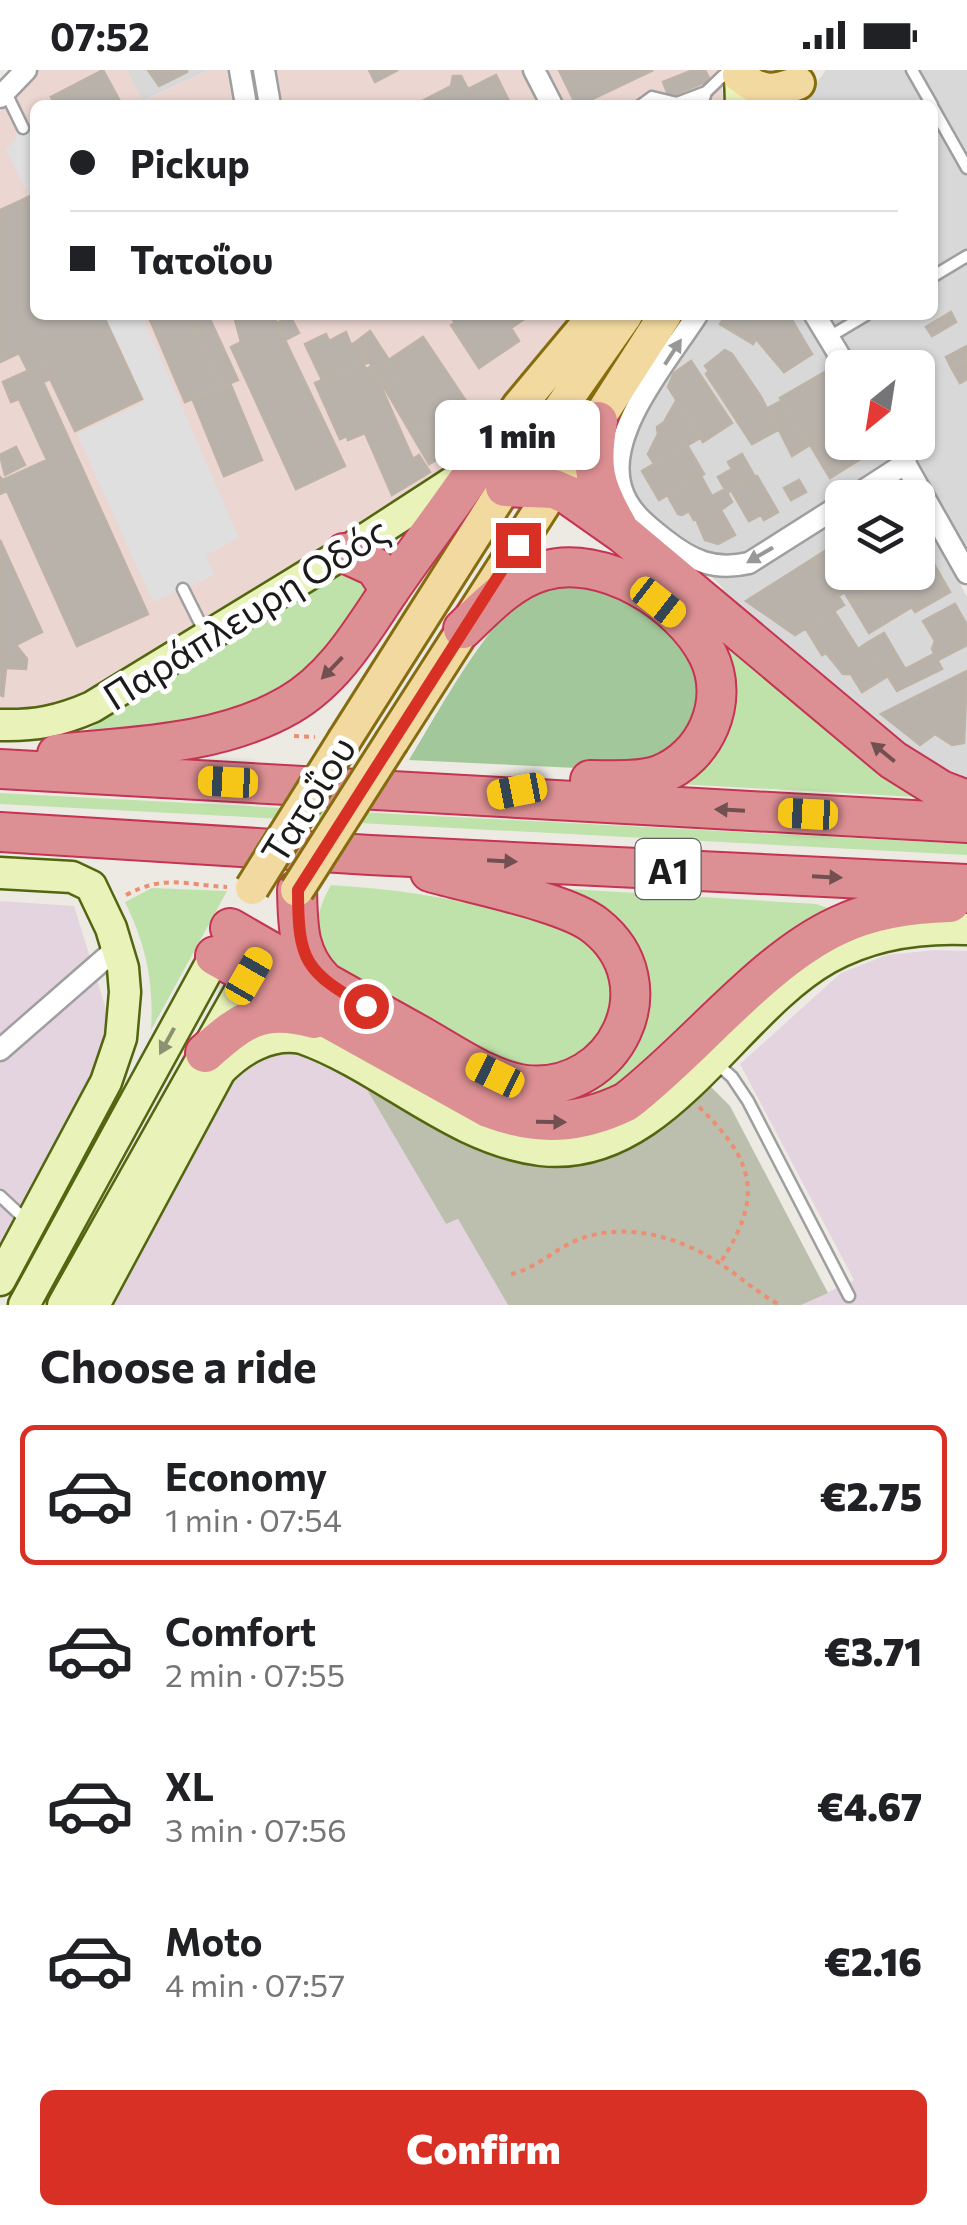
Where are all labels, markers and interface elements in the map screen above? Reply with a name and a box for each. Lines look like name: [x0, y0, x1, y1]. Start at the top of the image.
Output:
text: 07:52: [50, 12, 150, 59]
text: Pickup: [130, 139, 250, 186]
text: Τατοΐου: [130, 235, 273, 282]
one-way arrow: [663, 339, 681, 366]
north arrow: [825, 350, 935, 460]
map controls: [825, 350, 935, 590]
callout: 1 min: [436, 400, 600, 470]
text: 1 min: [479, 415, 556, 455]
button: layers: [825, 480, 935, 590]
street label: Παράπλευρη Οδός: [94, 505, 396, 719]
route end: [496, 523, 541, 568]
one-way arrow: [746, 546, 774, 564]
car: [625, 572, 691, 632]
one-way arrow: [321, 656, 344, 680]
street label: Τατοΐου: [250, 727, 364, 871]
one-way arrow: [871, 742, 896, 763]
car: [197, 765, 259, 799]
car: [485, 771, 549, 811]
car: [777, 797, 839, 831]
one-way arrow: [713, 802, 745, 818]
road number: Α1: [636, 839, 700, 899]
one-way arrow: [487, 853, 519, 869]
one-way arrow: [811, 869, 843, 885]
car: [221, 943, 277, 1009]
route start: [344, 984, 389, 1029]
one-way arrow: [159, 1027, 176, 1056]
car: [461, 1048, 529, 1102]
one-way arrow: [535, 1114, 567, 1130]
text: Choose a ride: [40, 1337, 317, 1392]
icon: car: [45, 1450, 135, 1540]
text: Economy: [165, 1452, 327, 1499]
text: €2.75: [820, 1472, 922, 1519]
text: 1 min · 07:54: [165, 1499, 342, 1539]
icon: car: [45, 1605, 135, 1695]
text: Comfort: [165, 1607, 316, 1654]
text: €3.71: [824, 1627, 922, 1674]
text: 2 min · 07:55: [165, 1654, 345, 1694]
icon: car: [45, 1760, 135, 1850]
text: XL: [165, 1762, 214, 1809]
text: €4.67: [817, 1782, 922, 1829]
text: 3 min · 07:56: [165, 1809, 347, 1849]
icon: car: [45, 1915, 135, 2005]
text: Moto: [165, 1917, 263, 1964]
text: €2.16: [824, 1937, 922, 1984]
text: 4 min · 07:57: [165, 1964, 345, 2004]
button: Confirm: [40, 2090, 927, 2205]

